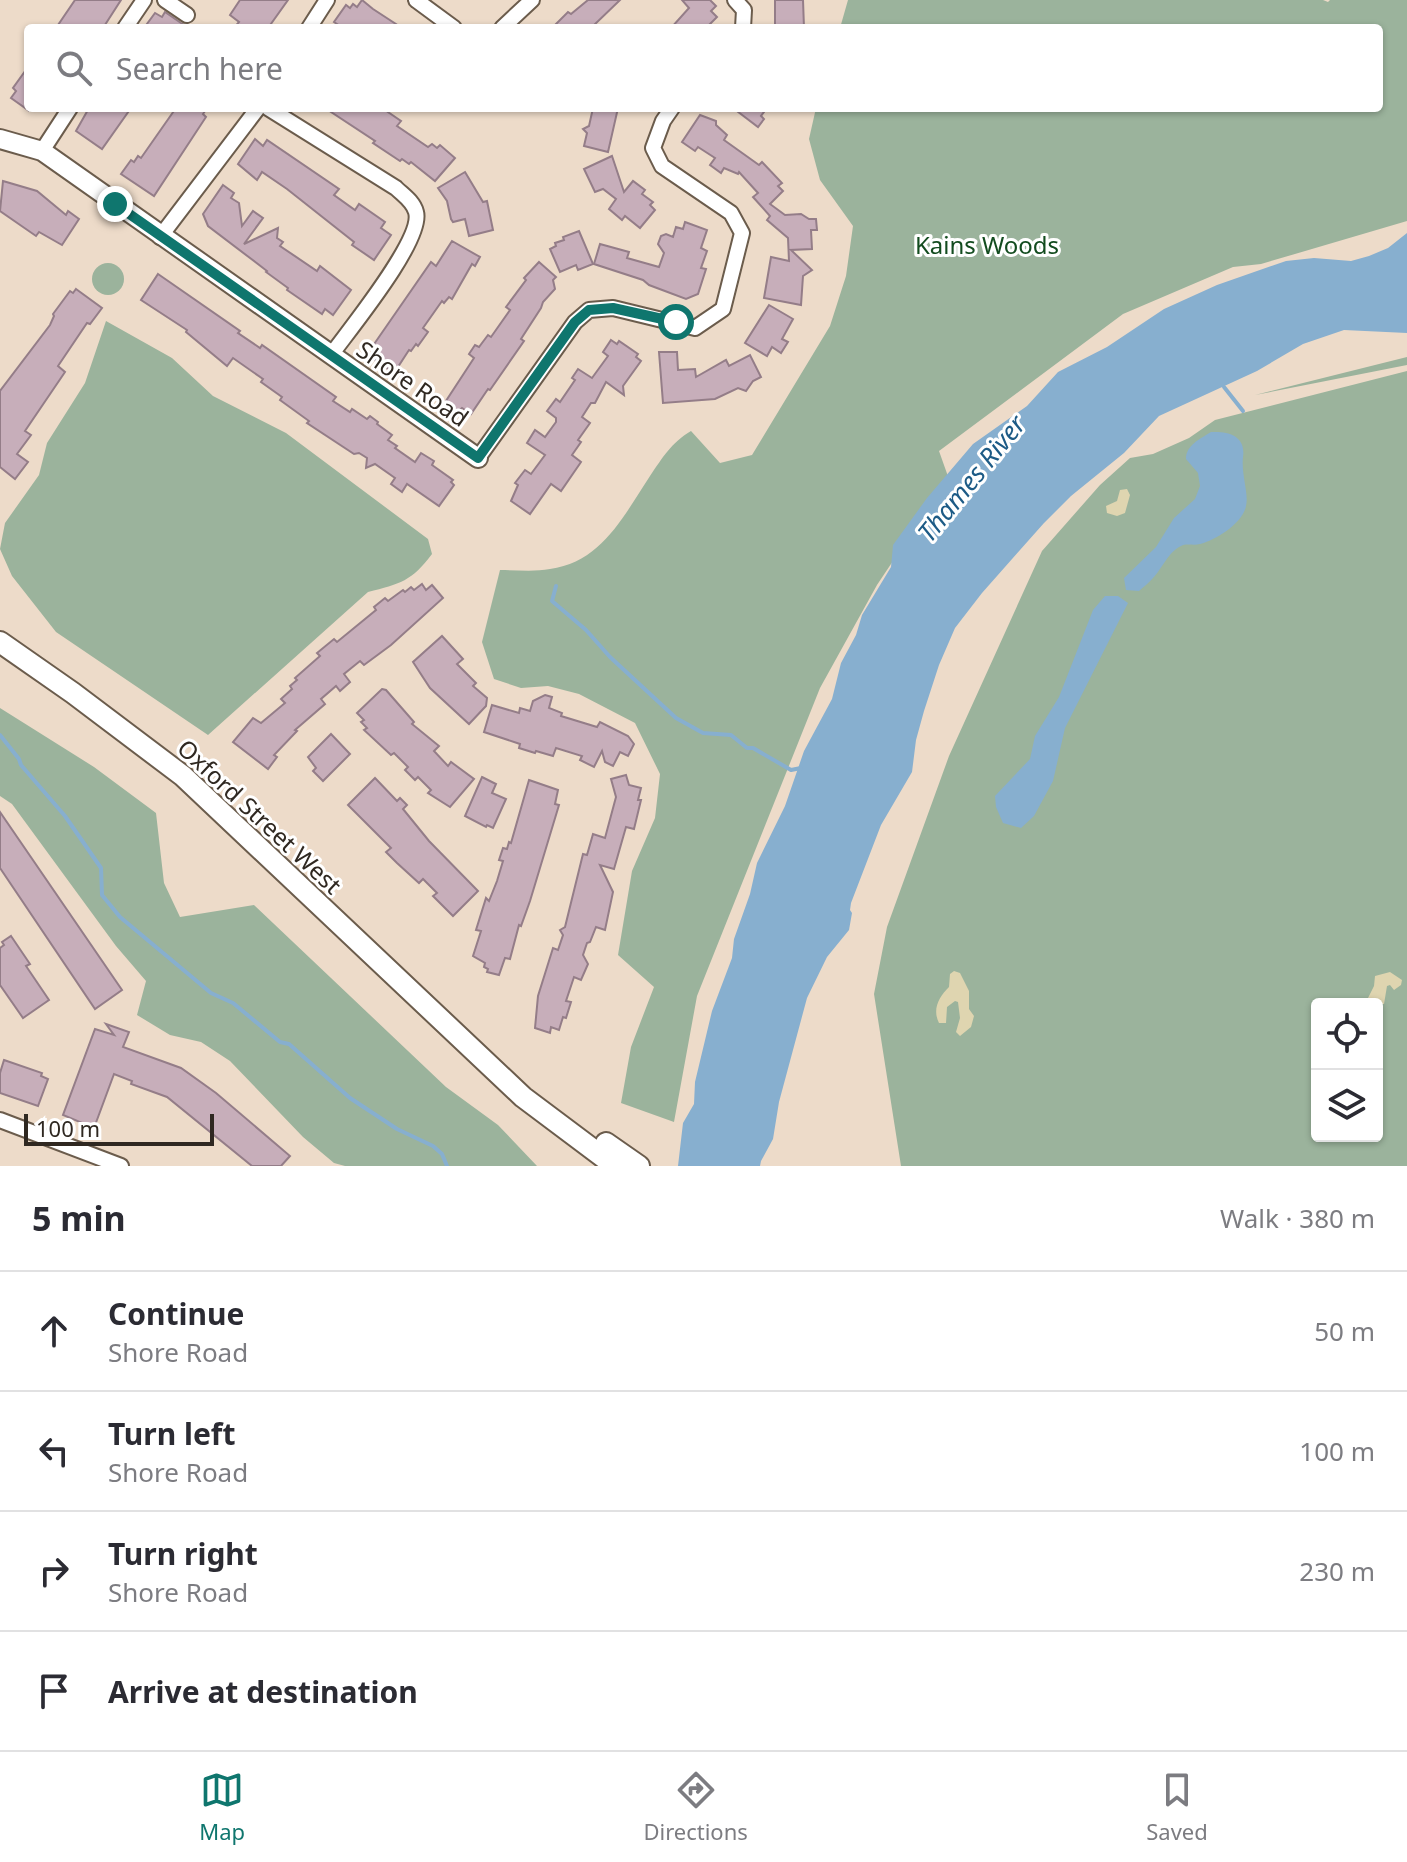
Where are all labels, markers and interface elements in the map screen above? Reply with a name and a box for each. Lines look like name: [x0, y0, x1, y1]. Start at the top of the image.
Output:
search box: [24, 24, 1383, 112]
icon: search: [52, 46, 96, 90]
text: Search here: [116, 48, 283, 89]
route end: [97, 186, 133, 222]
park label: Kains Woods: [915, 228, 1059, 261]
route start: [658, 304, 694, 340]
street label: Shore Road: [351, 332, 475, 434]
water label: Thames River: [909, 406, 1034, 549]
street label: Oxford Street West: [171, 731, 350, 901]
map controls: [1311, 998, 1383, 1142]
button: locate: [1311, 998, 1383, 1070]
button: layers: [1311, 1070, 1383, 1142]
scale bar: [24, 1110, 214, 1146]
text: 100 m: [36, 1113, 100, 1143]
text: 5 min: [32, 1195, 126, 1241]
text: Walk · 380 m: [1220, 1200, 1375, 1236]
text: Continue: [108, 1293, 244, 1334]
icon: ahead: [32, 1309, 76, 1353]
text: 50 m: [1314, 1313, 1375, 1349]
text: Shore Road: [108, 1334, 248, 1370]
text: Turn left: [108, 1413, 236, 1454]
icon: left: [32, 1429, 76, 1473]
text: 100 m: [1299, 1433, 1375, 1469]
text: Shore Road: [108, 1454, 248, 1490]
text: Turn right: [108, 1533, 258, 1574]
icon: right: [32, 1549, 76, 1593]
text: 230 m: [1299, 1553, 1375, 1589]
text: Shore Road: [108, 1574, 248, 1610]
icon: arrive: [32, 1669, 76, 1713]
text: Arrive at destination: [108, 1671, 418, 1712]
tab: Map: [199, 1768, 245, 1846]
tab: Directions: [643, 1768, 748, 1846]
tab: Saved: [1146, 1768, 1208, 1846]

